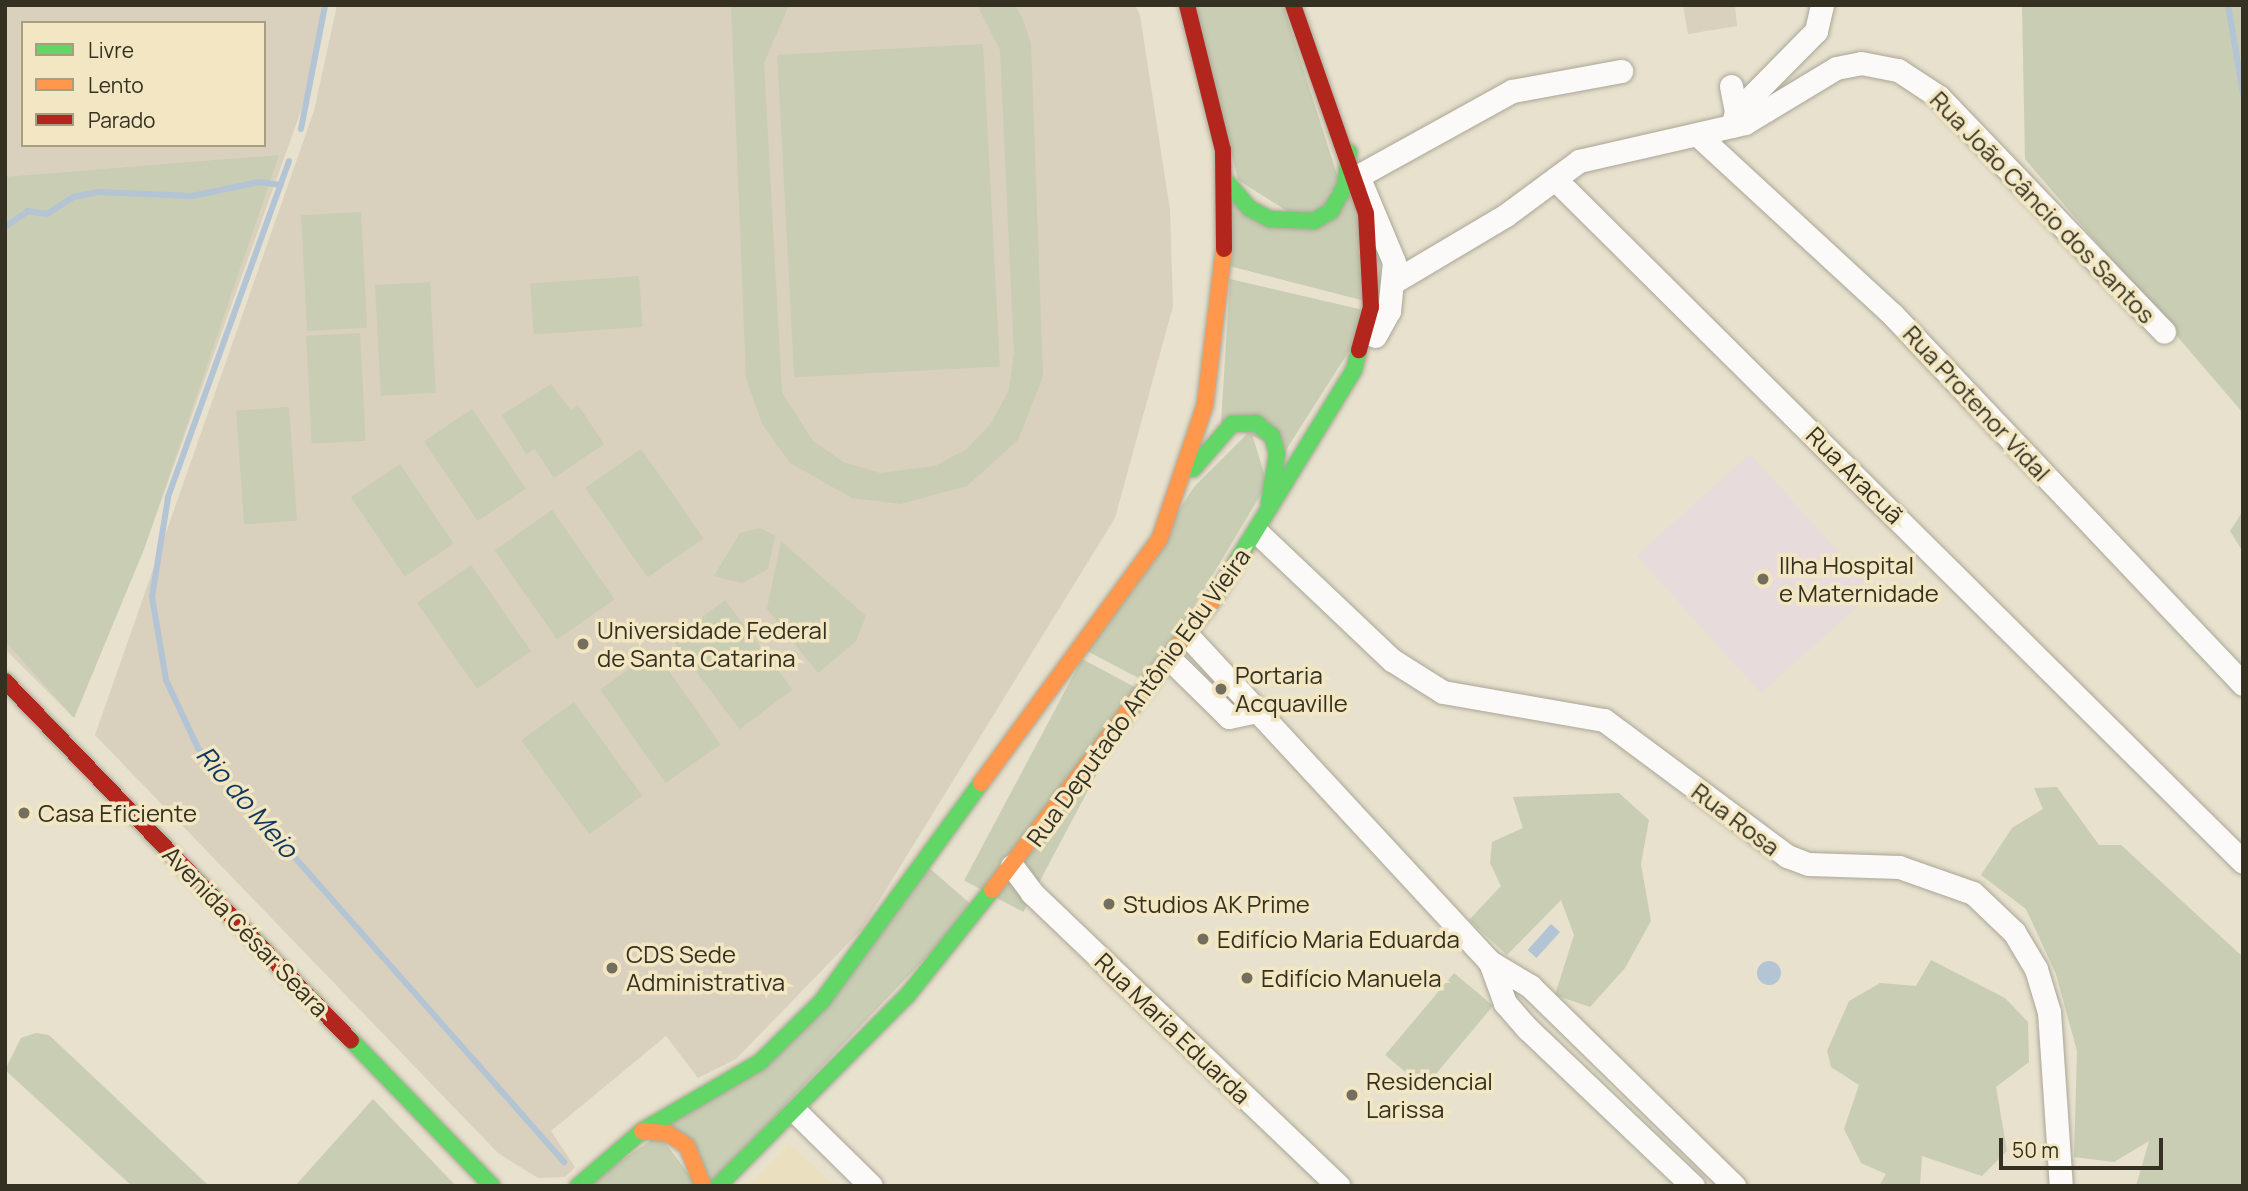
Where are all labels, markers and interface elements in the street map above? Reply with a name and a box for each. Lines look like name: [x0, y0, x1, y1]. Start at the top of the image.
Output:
legend: [21, 21, 266, 147]
text: Livre: [88, 36, 134, 64]
text: Lento: [88, 71, 144, 99]
street label: Rua João Câncio dos Santos: [1925, 85, 2161, 329]
text: Parado: [88, 106, 156, 134]
street label: Rua Protenor Vidal: [1898, 319, 2056, 487]
street label: Rua Aracuã: [1801, 421, 1909, 529]
street label: Rua Deputado Antônio Edu Vieira: [1020, 542, 1256, 852]
place label: Ilha Hospital e Maternidade: [1779, 551, 1939, 607]
marker: Ilha Hospital e Maternidade: [1753, 569, 1773, 589]
place label: Universidade Federal de Santa Catarina: [597, 616, 828, 672]
marker: Universidade Federal de Santa Catarina: [575, 636, 591, 652]
place label: Portaria Acquaville: [1235, 661, 1348, 717]
marker: Portaria Acquaville: [1213, 681, 1229, 697]
water label: Rio do Meio: [190, 740, 304, 864]
street label: Rua Rosa: [1686, 777, 1786, 861]
place label: Casa Eficiente: [38, 799, 197, 827]
marker: Casa Eficiente: [16, 805, 32, 821]
street label: Avenida César Seara: [157, 840, 335, 1022]
place label: Studios AK Prime: [1123, 890, 1310, 918]
marker: Studios AK Prime: [1101, 896, 1117, 912]
place label: Edifício Maria Eduarda: [1217, 925, 1460, 953]
marker: Edifício Maria Eduarda: [1195, 931, 1211, 947]
place label: CDS Sede Administrativa: [626, 940, 785, 996]
street label: Rua Maria Eduarda: [1089, 946, 1257, 1110]
marker: CDS Sede Administrativa: [604, 960, 620, 976]
place label: Edifício Manuela: [1261, 964, 1441, 992]
marker: Edifício Manuela: [1239, 970, 1255, 986]
place label: Residencial Larissa: [1366, 1067, 1493, 1123]
marker: Residencial Larissa: [1344, 1087, 1360, 1103]
scale bar: [2003, 1124, 2168, 1168]
text: 50 m: [2012, 1136, 2059, 1164]

